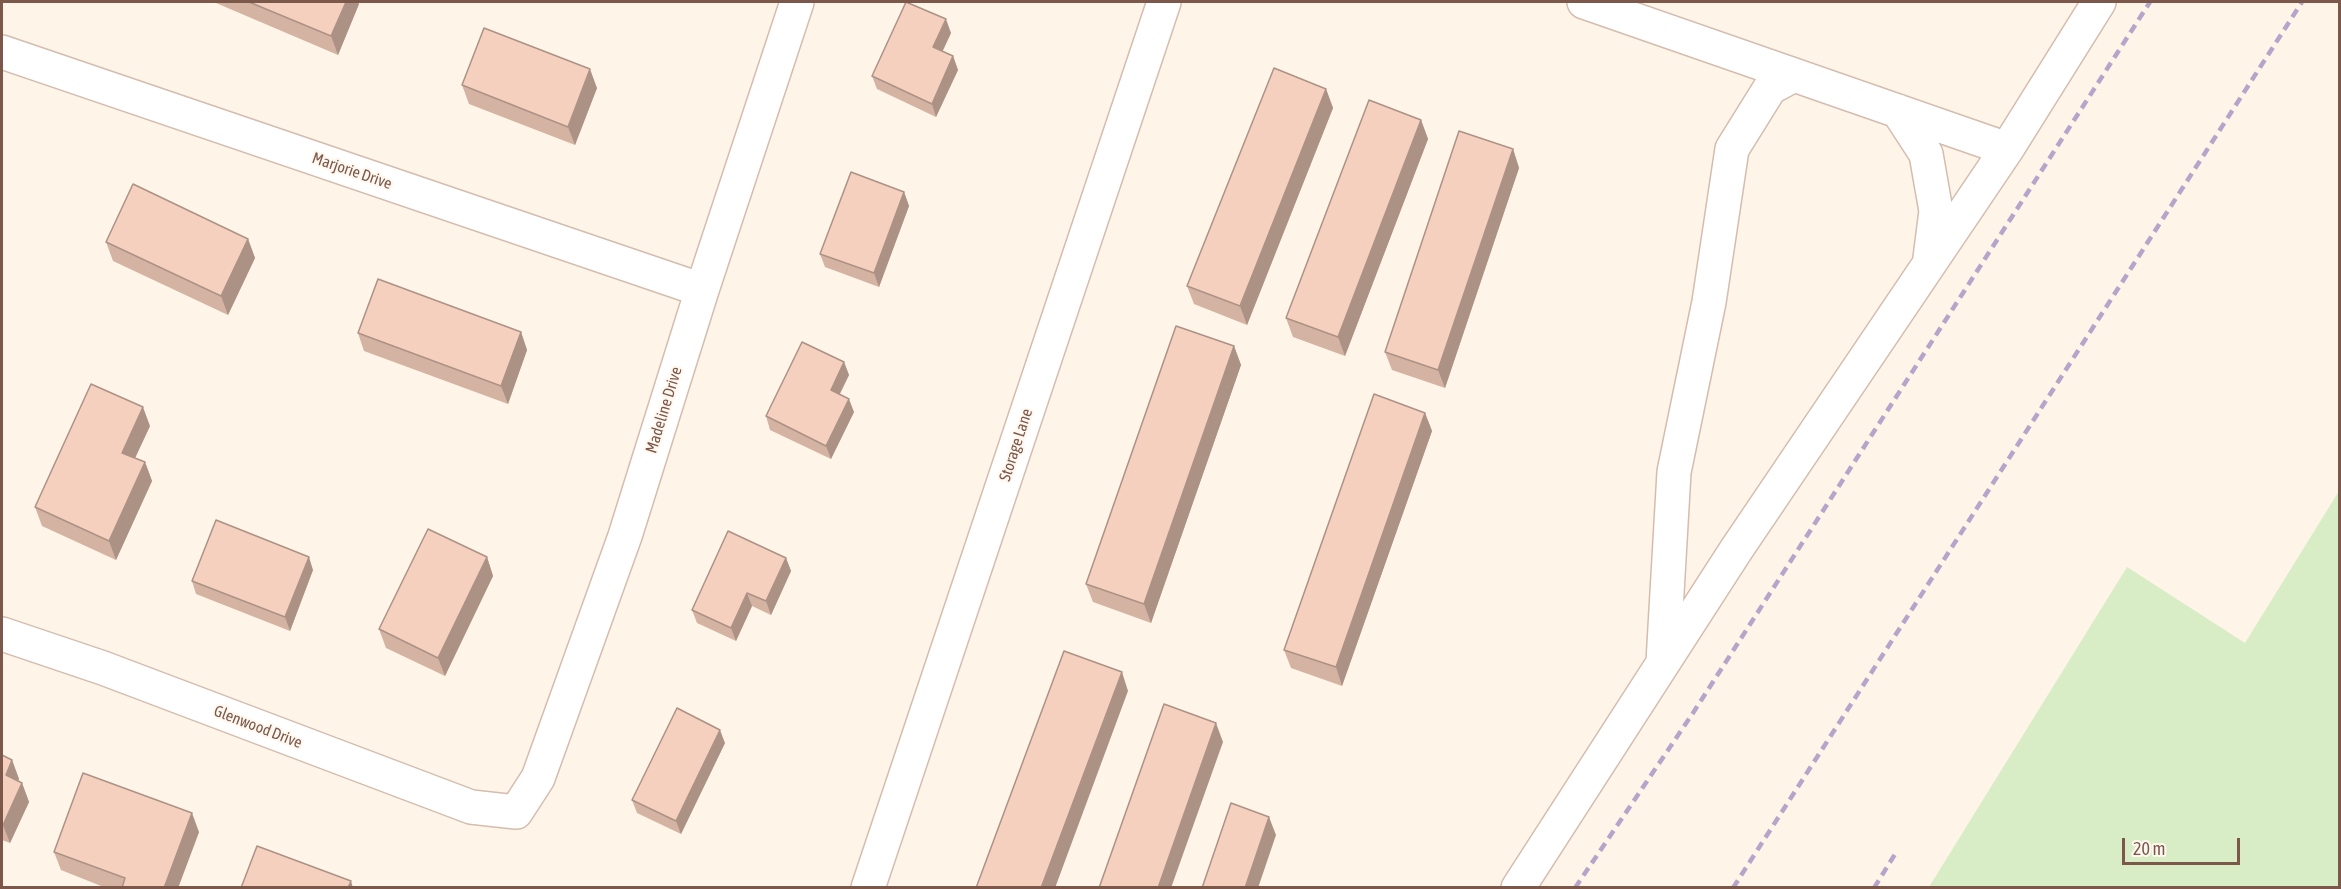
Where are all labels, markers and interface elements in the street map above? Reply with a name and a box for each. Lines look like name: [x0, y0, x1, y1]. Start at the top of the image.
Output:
street label: Marjorie Drive: [310, 148, 394, 194]
street label: Madeline Drive: [642, 365, 686, 455]
street label: Storage Lane: [995, 406, 1037, 484]
street label: Glenwood Drive: [211, 701, 305, 753]
scale bar: [2125, 826, 2244, 864]
text: 20 m: [2133, 838, 2165, 859]

